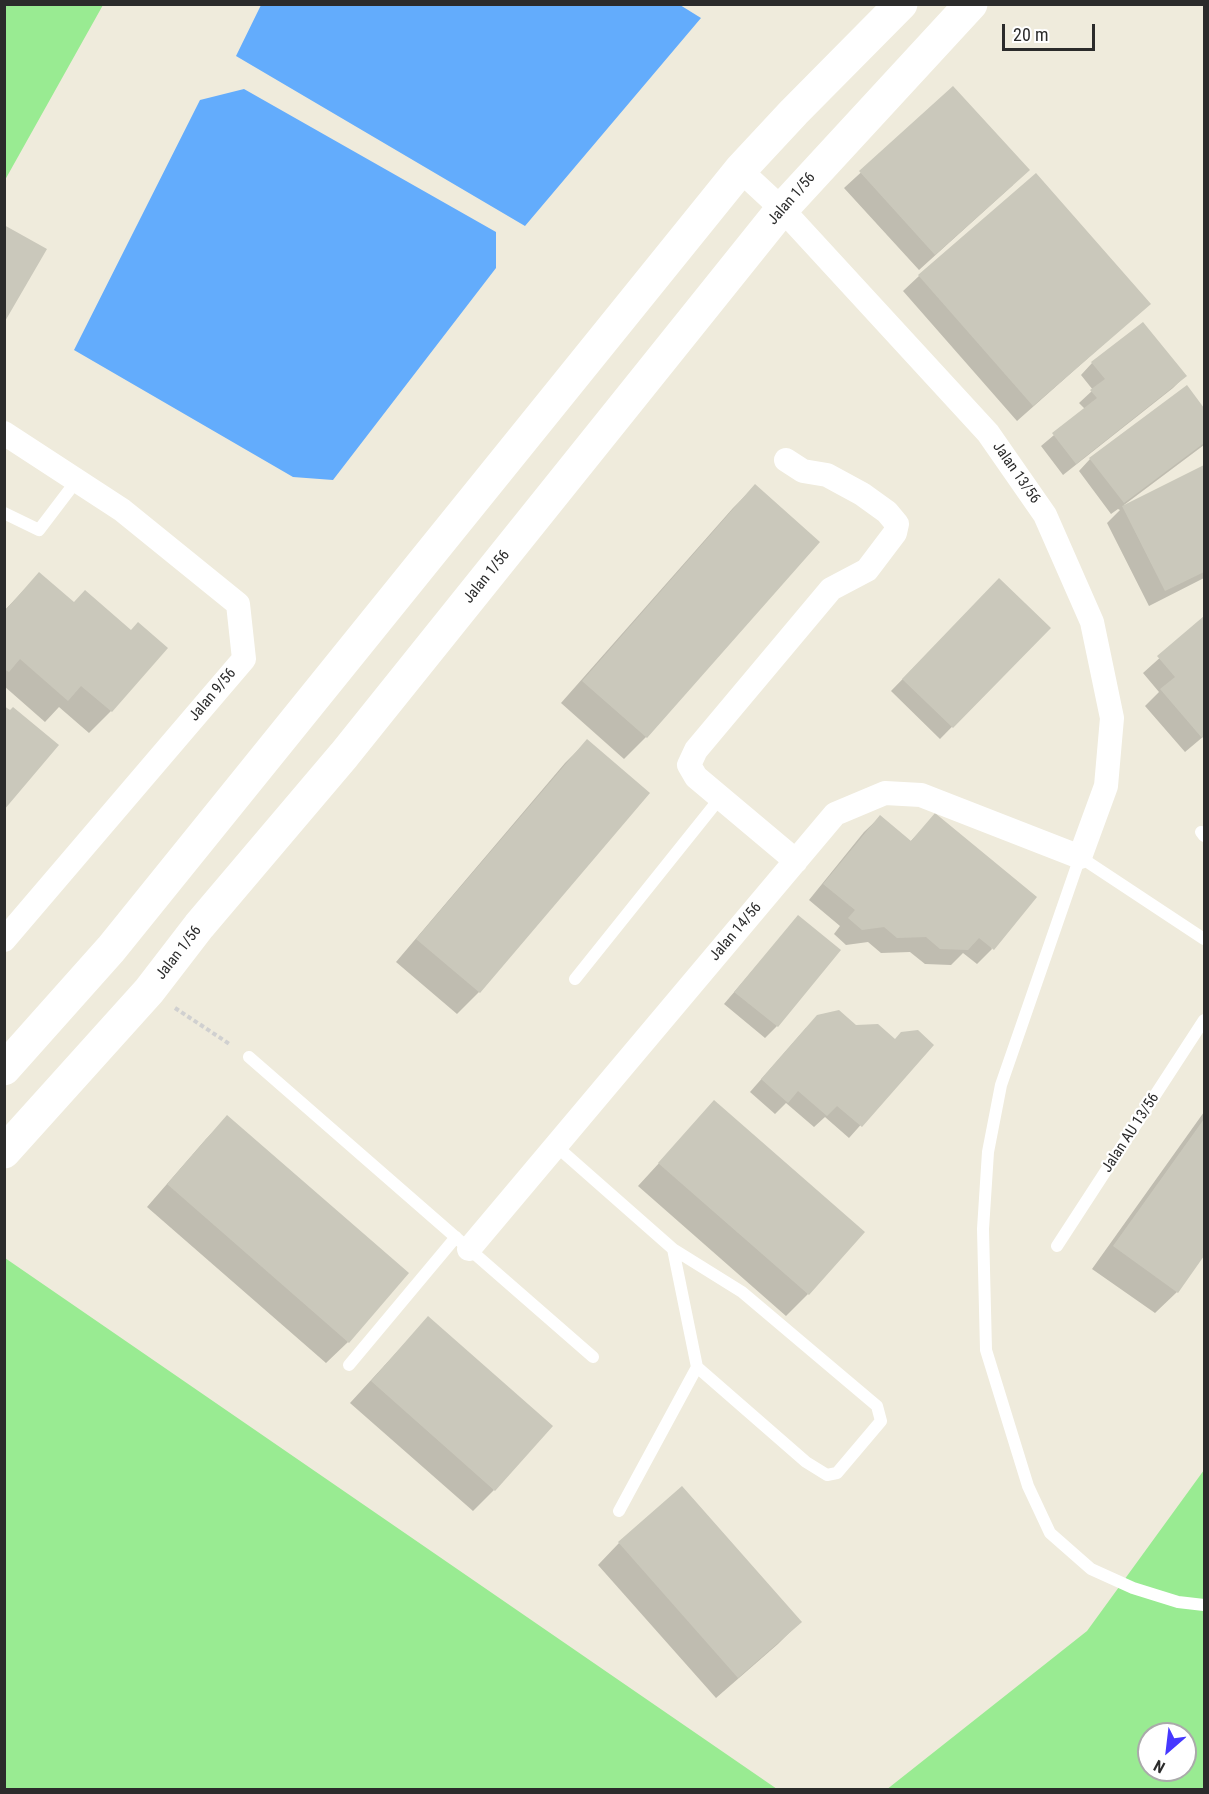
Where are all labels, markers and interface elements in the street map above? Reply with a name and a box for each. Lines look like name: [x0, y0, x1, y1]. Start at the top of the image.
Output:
scale bar: [1005, 12, 1098, 50]
text: 20 m: [1013, 24, 1048, 45]
street label: Jalan 1/56: [764, 169, 820, 229]
street label: Jalan 13/56: [988, 439, 1044, 507]
street label: Jalan 1/56: [460, 547, 514, 607]
street label: Jalan 9/56: [186, 665, 240, 725]
street label: Jalan 14/56: [706, 899, 766, 965]
street label: Jalan 1/56: [152, 922, 206, 984]
street label: Jalan AU 13/56: [1099, 1090, 1163, 1176]
north arrow: [1137, 1722, 1197, 1782]
text: N: [1150, 1756, 1168, 1777]

